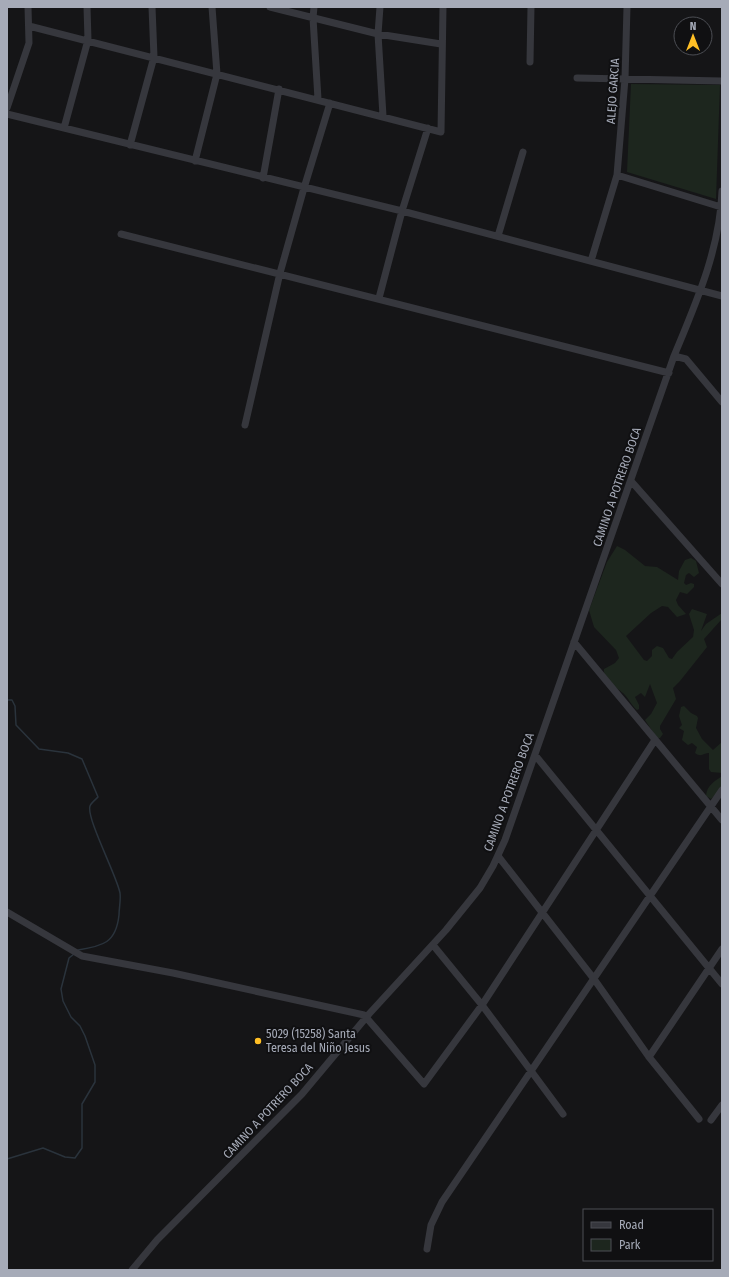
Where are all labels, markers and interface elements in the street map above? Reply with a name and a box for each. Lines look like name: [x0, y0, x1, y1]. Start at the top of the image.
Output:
north arrow: [673, 16, 713, 56]
text: N: [690, 20, 696, 33]
street label: ALEJO GARCIA: [604, 57, 622, 124]
street label: CAMINO A POTRERO BOCA: [590, 425, 644, 549]
street label: CAMINO A POTRERO BOCA: [481, 730, 537, 853]
place label: 5029 (15258) Santa Teresa del Niño Jesus: [266, 1027, 370, 1055]
marker: 5029 (15258) Santa Teresa del Niño Jesus: [253, 1036, 263, 1046]
street label: CAMINO A POTRERO BOCA: [220, 1060, 316, 1162]
legend: [583, 1209, 713, 1261]
text: Road: [619, 1218, 644, 1232]
text: Park: [619, 1238, 641, 1252]

